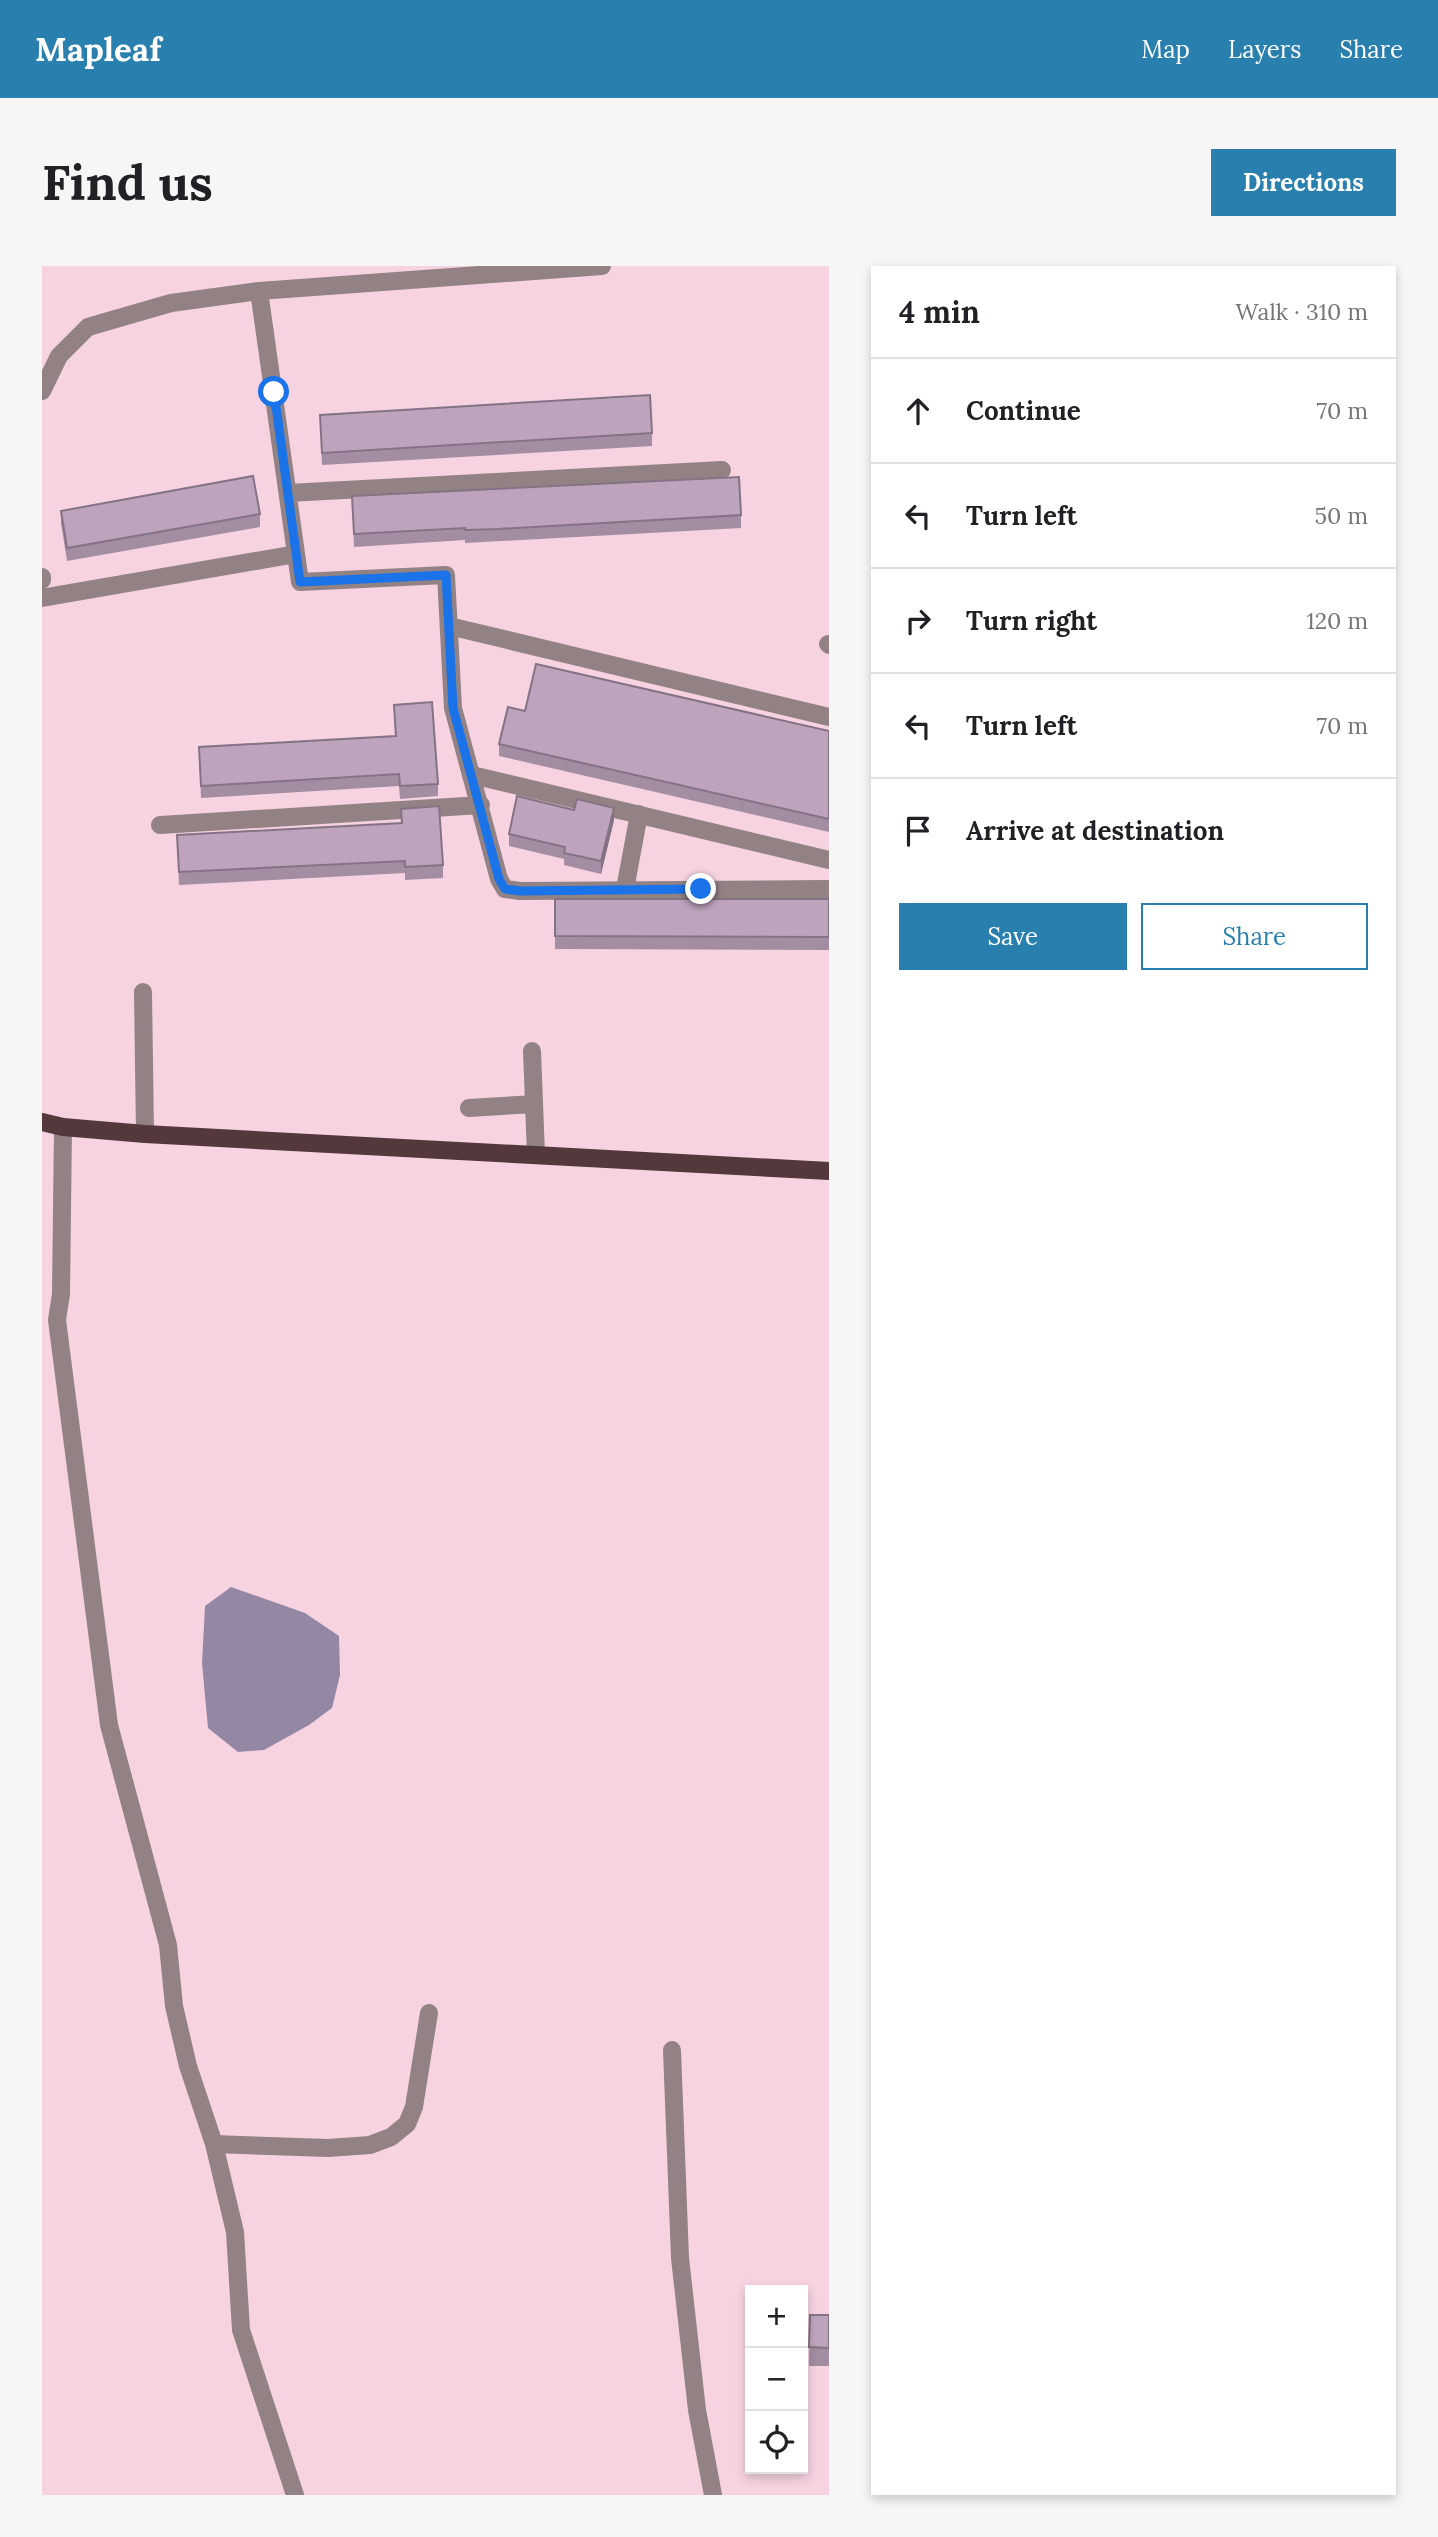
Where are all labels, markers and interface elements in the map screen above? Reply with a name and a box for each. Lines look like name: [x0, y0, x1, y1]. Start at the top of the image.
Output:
text: Mapleaf: [35, 28, 161, 70]
text: Map: [1141, 34, 1190, 65]
text: Layers: [1228, 34, 1301, 65]
text: Share: [1339, 34, 1403, 65]
button: Directions: [1211, 149, 1396, 216]
text: Find us: [42, 151, 213, 213]
text: 4 min: [899, 293, 980, 331]
text: Walk · 310 m: [1236, 297, 1368, 326]
route start: [258, 376, 289, 407]
icon: ahead: [899, 392, 937, 430]
text: Continue: [966, 394, 1081, 427]
text: 70 m: [1317, 396, 1368, 425]
icon: left: [899, 497, 937, 535]
text: Turn left: [966, 499, 1077, 532]
text: 50 m: [1315, 501, 1368, 530]
icon: right: [899, 602, 937, 640]
text: Turn right: [966, 604, 1097, 637]
text: 120 m: [1306, 606, 1368, 635]
icon: left: [899, 707, 937, 745]
text: Turn left: [966, 709, 1077, 742]
text: 70 m: [1317, 711, 1368, 740]
icon: arrive: [899, 812, 937, 850]
text: Arrive at destination: [966, 814, 1224, 847]
route end: [685, 873, 716, 904]
button: Save: [899, 903, 1127, 970]
button: Share: [1141, 903, 1368, 970]
map controls: [745, 2285, 808, 2474]
button: +: [745, 2285, 808, 2348]
button: −: [745, 2348, 808, 2411]
button: locate: [745, 2411, 808, 2474]

